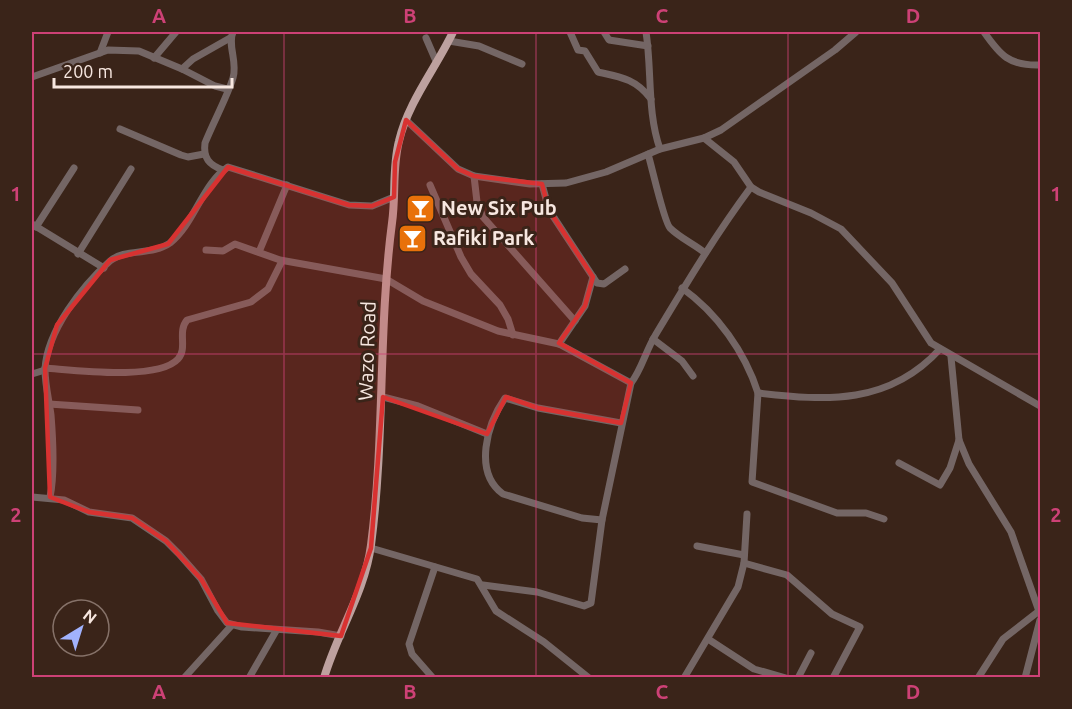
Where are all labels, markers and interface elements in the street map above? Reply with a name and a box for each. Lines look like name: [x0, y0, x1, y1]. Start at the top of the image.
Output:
text: A: [152, 4, 166, 27]
text: B: [403, 4, 417, 27]
text: C: [656, 4, 669, 27]
text: D: [906, 4, 920, 27]
scale bar: [54, 51, 232, 89]
text: 200 m: [63, 61, 113, 81]
text: 1: [10, 182, 22, 205]
text: 1: [1050, 182, 1062, 205]
bar icon: New Six Pub: [404, 192, 436, 224]
place label: New Six Pub: [441, 196, 557, 219]
bar icon: Rafiki Park: [396, 222, 428, 254]
place label: Rafiki Park: [433, 226, 534, 249]
street label: Wazo Road: [353, 301, 380, 401]
text: 2: [10, 503, 22, 526]
text: 2: [1050, 503, 1062, 526]
north arrow: [51, 598, 111, 658]
text: N: [80, 605, 100, 627]
text: A: [152, 680, 166, 703]
text: B: [403, 680, 417, 703]
text: C: [656, 680, 669, 703]
text: D: [906, 680, 920, 703]

